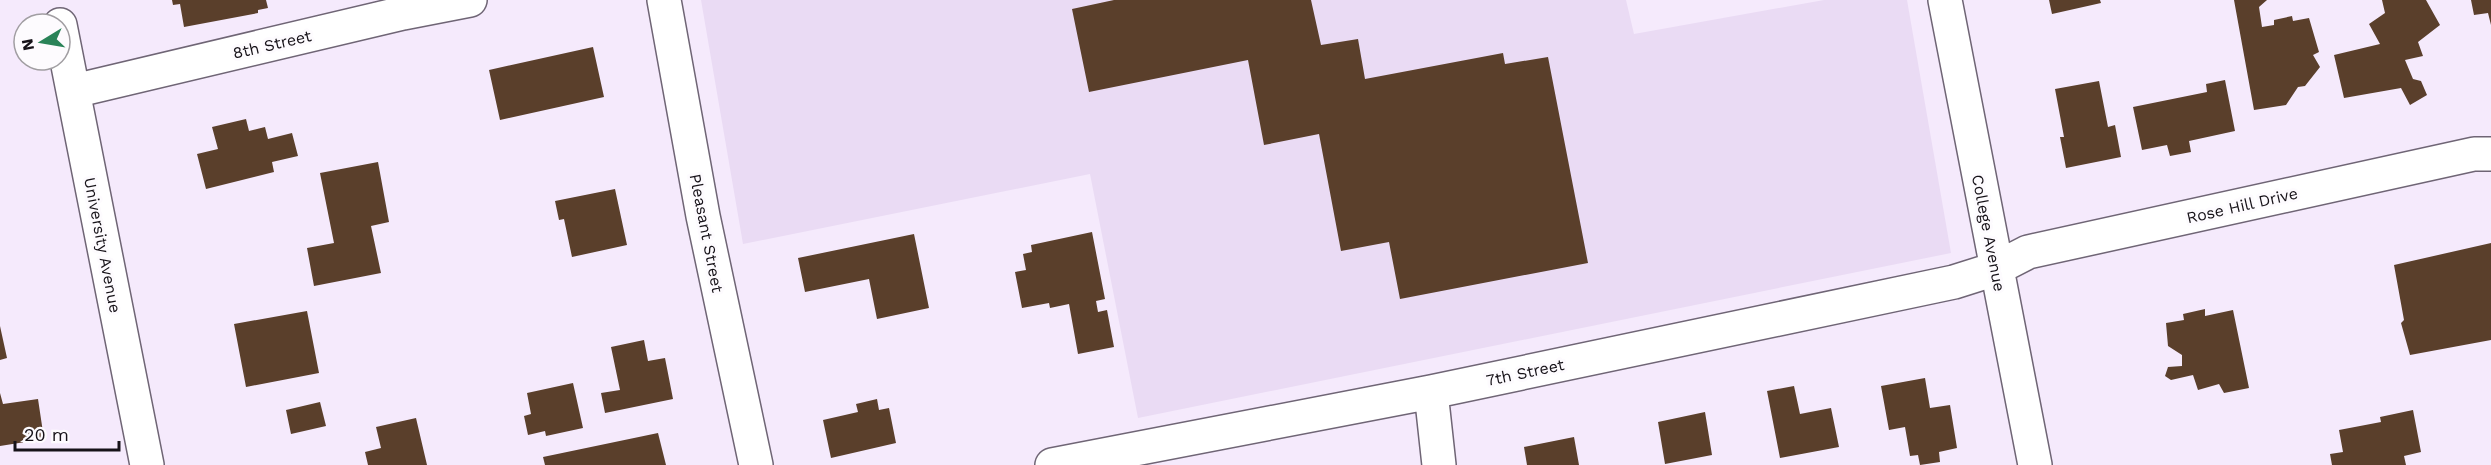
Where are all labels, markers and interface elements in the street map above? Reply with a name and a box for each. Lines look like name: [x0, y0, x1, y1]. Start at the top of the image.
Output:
north arrow: [12, 12, 72, 72]
street label: 8th Street: [231, 26, 314, 63]
text: N: [17, 37, 38, 52]
street label: Pleasant Street: [686, 172, 727, 294]
street label: College Avenue: [1968, 173, 2009, 293]
street label: University Avenue: [80, 176, 125, 315]
street label: Rose Hill Drive: [2185, 183, 2300, 228]
street label: 7th Street: [1484, 355, 1566, 390]
scale bar: [15, 414, 118, 452]
text: 20 m: [24, 424, 69, 445]

